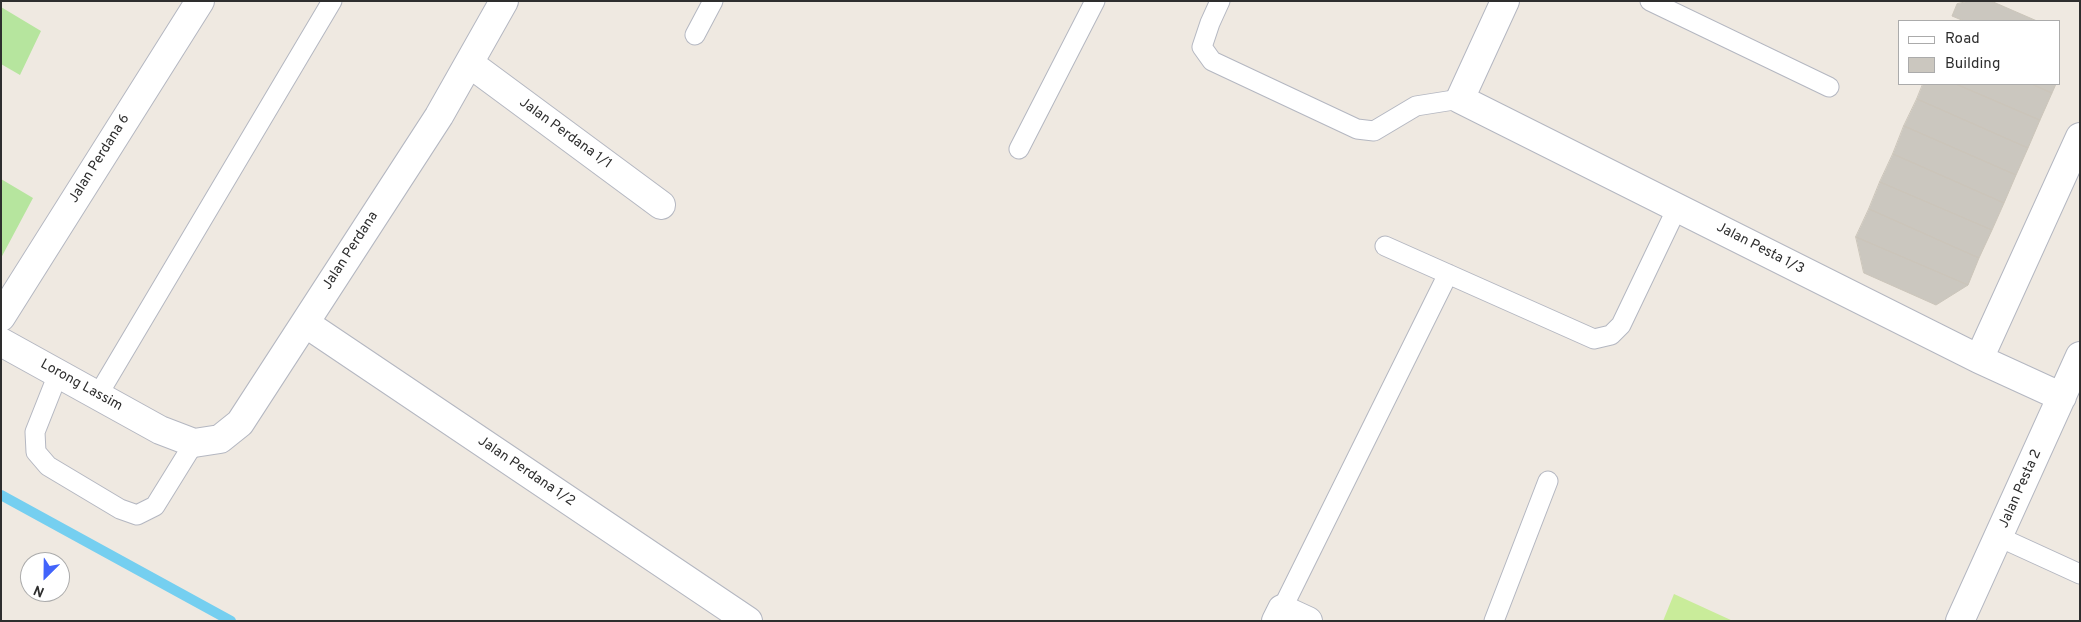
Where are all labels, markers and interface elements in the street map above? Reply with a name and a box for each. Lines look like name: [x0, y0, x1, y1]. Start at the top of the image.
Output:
legend: [1898, 20, 2061, 85]
text: Road: [1945, 30, 1980, 49]
text: Building: [1945, 55, 2000, 74]
street label: Jalan Perdana 1/1: [515, 95, 615, 173]
street label: Jalan Perdana 6: [66, 112, 134, 206]
street label: Jalan Perdana: [320, 209, 382, 293]
street label: Jalan Pesta 1/3: [1713, 220, 1807, 278]
street label: Lorong Lassim: [37, 356, 125, 416]
street label: Jalan Perdana 1/2: [474, 433, 578, 511]
street label: Jalan Pesta 2: [1996, 447, 2046, 531]
north arrow: [20, 552, 70, 602]
text: N: [31, 581, 47, 600]

